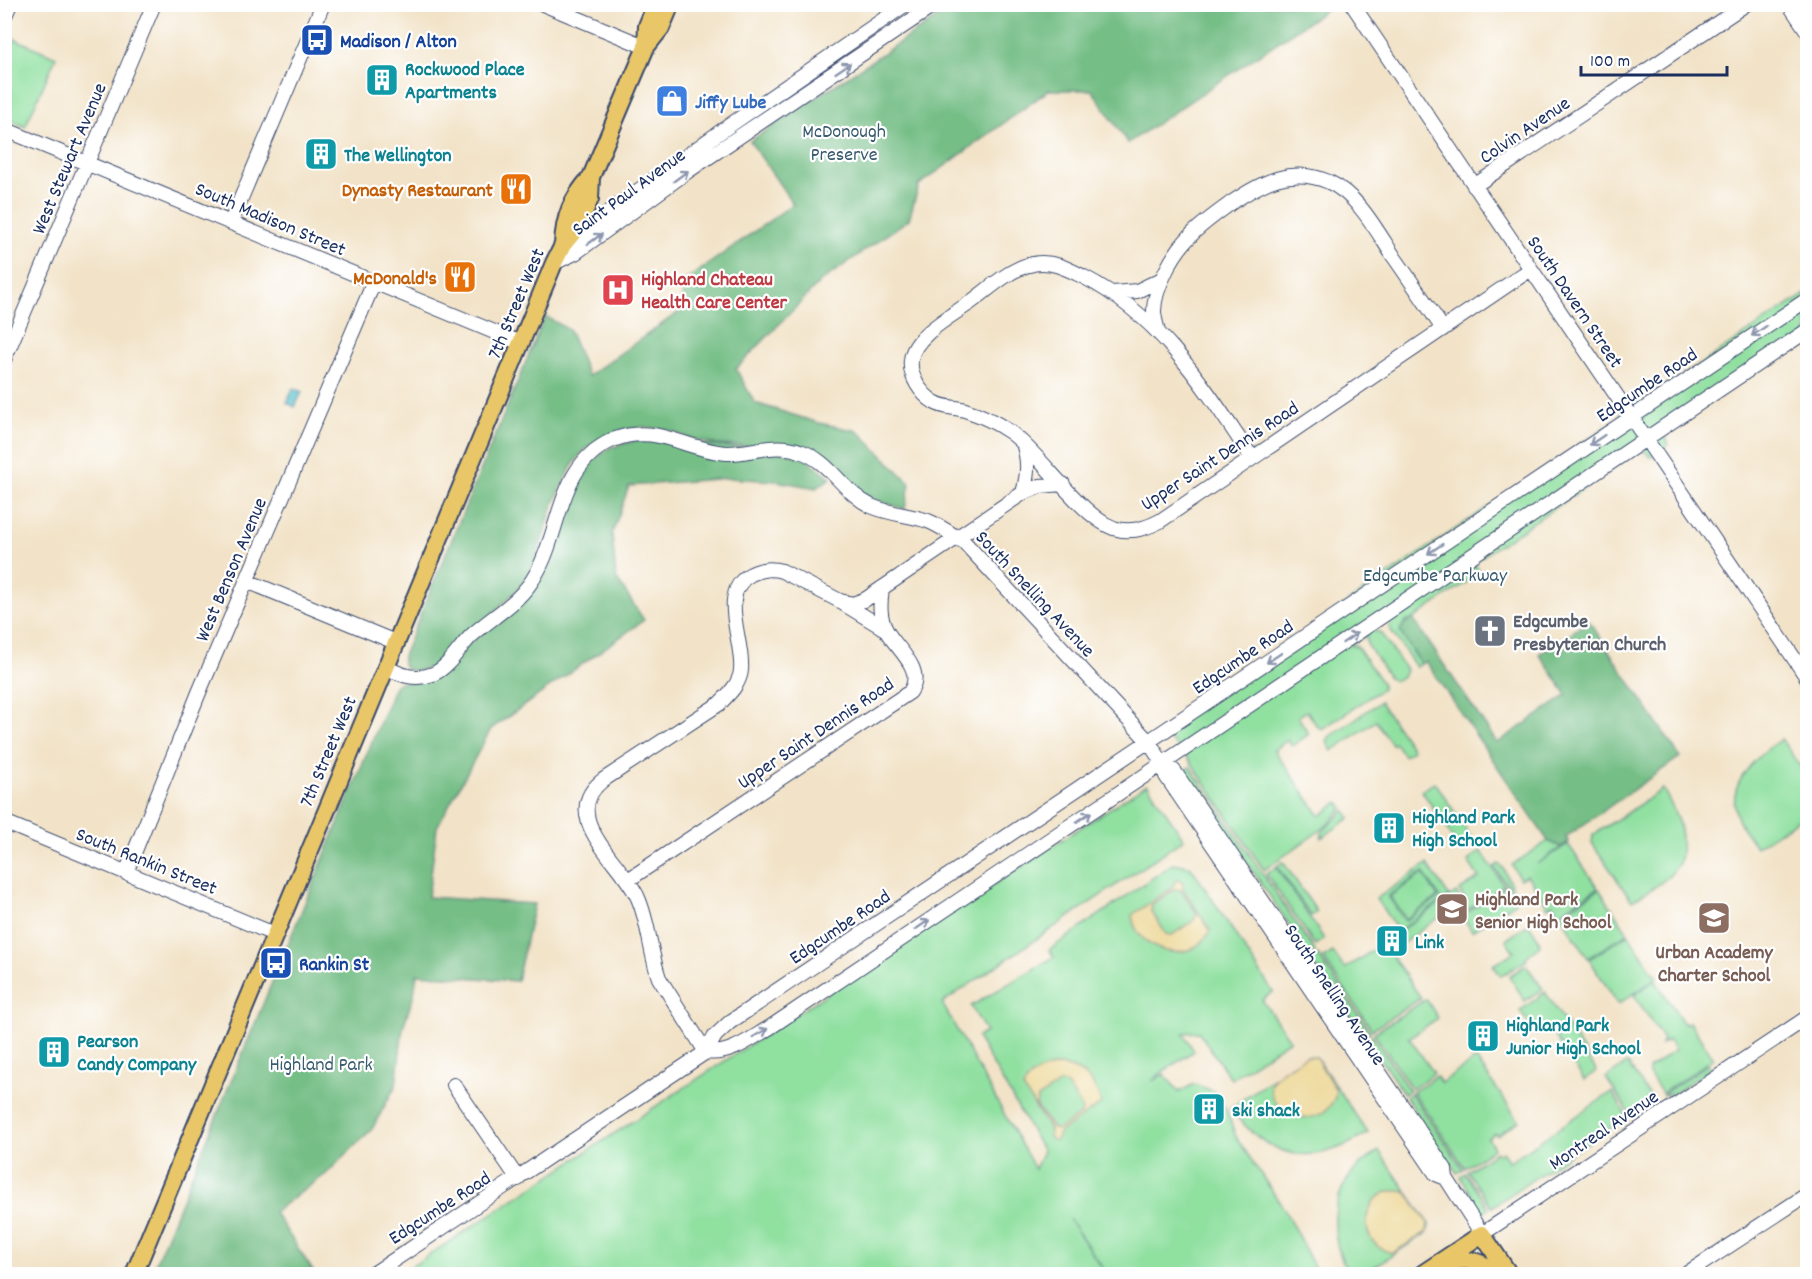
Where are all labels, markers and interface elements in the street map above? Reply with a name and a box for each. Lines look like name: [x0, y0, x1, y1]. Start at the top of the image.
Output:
bus stop icon: Madison / Alton: [299, 22, 335, 58]
place label: Madison / Alton: [340, 29, 457, 57]
scale bar: [1581, 39, 1726, 77]
text: 100 m: [1590, 50, 1630, 75]
place label: Rockwood Place Apartments: [405, 57, 525, 108]
building icon: Rockwood Place Apartments: [364, 62, 400, 98]
one-way arrow: [835, 62, 851, 74]
street label: West Stewart Avenue: [26, 79, 115, 239]
shop icon: Jiffy Lube: [654, 83, 690, 119]
place label: Jiffy Lube: [695, 90, 767, 118]
street label: Colvin Avenue: [1475, 91, 1577, 172]
park label: McDonough Preserve: [802, 119, 886, 170]
building icon: The Wellington: [303, 136, 339, 172]
place label: The Wellington: [344, 143, 452, 171]
street label: Saint Paul Avenue: [567, 143, 692, 244]
one-way arrow: [673, 170, 689, 182]
restaurant icon: Dynasty Restaurant: [498, 171, 534, 207]
street label: South Madison Street: [190, 176, 350, 265]
place label: Dynasty Restaurant: [342, 178, 494, 206]
street label: South Davern Street: [1519, 231, 1628, 374]
one-way arrow: [587, 232, 603, 245]
street label: 7th Street West: [482, 244, 554, 364]
restaurant icon: McDonald's: [442, 259, 478, 295]
place label: McDonald's: [353, 266, 437, 294]
place label: Highland Chateau Health Care Center: [641, 267, 787, 318]
hospital icon: Highland Chateau Health Care Center: [600, 272, 636, 308]
one-way arrow: [1751, 326, 1768, 338]
street label: Edgcumbe Road: [1591, 342, 1704, 431]
street label: Upper Saint Dennis Road: [1136, 396, 1305, 519]
one-way arrow: [1589, 434, 1606, 446]
street label: West Benson Avenue: [190, 494, 276, 647]
street label: South Snelling Avenue: [967, 525, 1100, 665]
one-way arrow: [1428, 543, 1444, 555]
park label: Edgcumbe Parkway: [1363, 563, 1508, 591]
place label: Edgcumbe Presbyterian Church: [1513, 609, 1666, 660]
church icon: Edgcumbe Presbyterian Church: [1472, 613, 1508, 649]
street label: Edgcumbe Road: [1187, 614, 1300, 703]
one-way arrow: [1342, 632, 1358, 644]
one-way arrow: [1266, 652, 1282, 664]
street label: Upper Saint Dennis Road: [733, 672, 901, 797]
street label: 7th Street West: [294, 692, 366, 812]
place label: Highland Park High School: [1412, 805, 1515, 856]
building icon: Highland Park High School: [1371, 810, 1407, 846]
one-way arrow: [1075, 811, 1092, 823]
street label: South Rankin Street: [71, 822, 221, 904]
street label: Edgcumbe Road: [784, 884, 897, 973]
place label: Highland Park Senior High School: [1475, 887, 1612, 938]
school or university icon: Highland Park Senior High School: [1434, 891, 1470, 927]
school or university icon: Urban Academy Charter School: [1696, 900, 1732, 936]
one-way arrow: [913, 919, 930, 931]
street label: South Snelling Avenue: [1276, 920, 1391, 1072]
building icon: Link: [1374, 923, 1410, 959]
place label: Link: [1415, 930, 1444, 958]
place label: Urban Academy Charter School: [1655, 940, 1774, 991]
bus stop icon: Rankin St: [258, 945, 294, 981]
place label: Rankin St: [299, 952, 370, 980]
place label: Highland Park Junior High School: [1506, 1013, 1641, 1064]
building icon: Highland Park Junior High School: [1465, 1018, 1501, 1054]
one-way arrow: [751, 1027, 768, 1039]
place label: Pearson Candy Company: [77, 1029, 197, 1080]
building icon: Pearson Candy Company: [36, 1034, 72, 1070]
park label: Highland Park: [269, 1052, 373, 1080]
street label: Montreal Avenue: [1544, 1084, 1665, 1179]
building icon: ski shack: [1191, 1091, 1227, 1127]
place label: ski shack: [1232, 1098, 1300, 1126]
street label: Edgcumbe Road: [384, 1166, 497, 1253]

